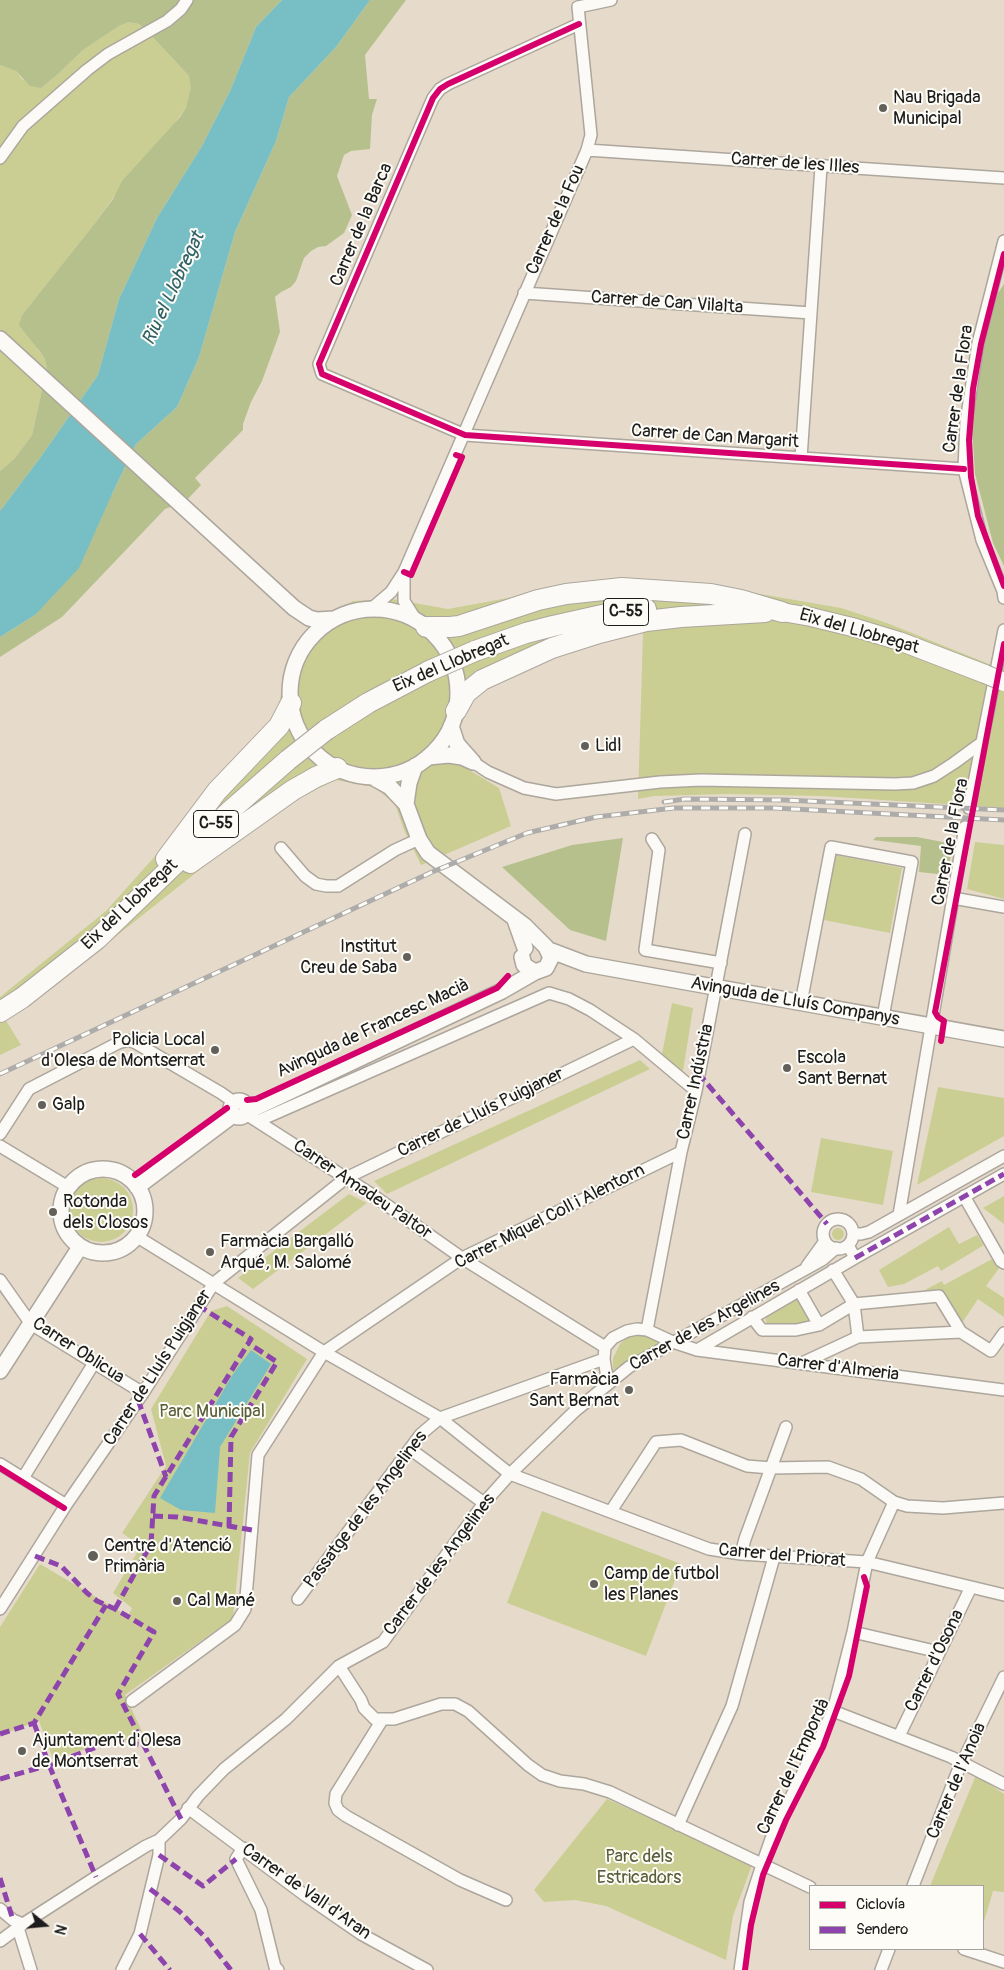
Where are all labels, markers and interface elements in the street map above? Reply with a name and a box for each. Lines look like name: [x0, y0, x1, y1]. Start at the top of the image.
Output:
place label: Nau Brigada Municipal: [893, 87, 981, 130]
marker: Nau Brigada Municipal: [877, 102, 889, 114]
street label: Carrer de les Illes: [730, 149, 860, 179]
street label: Carrer de la Barca: [326, 160, 398, 290]
street label: Carrer de la Fou: [522, 162, 590, 278]
water label: Riu el Llobregat: [138, 229, 210, 349]
street label: Carrer de Can Vilalta: [590, 287, 744, 319]
street label: Carrer de la Flora: [939, 324, 979, 454]
street label: Carrer de Can Margarit: [630, 420, 800, 454]
road number: C-55: [604, 598, 648, 626]
street label: Eix del Llobregat: [797, 605, 921, 659]
street label: Eix del Llobregat: [390, 630, 512, 698]
place label: Lidl: [595, 735, 621, 757]
marker: Lidl: [579, 740, 591, 752]
street label: Carrer de la Flora: [928, 777, 974, 907]
road number: C-55: [194, 811, 238, 838]
street label: Eix del Llobregat: [77, 855, 183, 955]
place label: Institut Creu de Saba: [300, 936, 397, 979]
marker: Institut Creu de Saba: [401, 951, 413, 963]
street label: Avinguda de Lluís Companys: [689, 973, 901, 1031]
street label: Avinguda de Francesc Macià: [274, 975, 472, 1083]
street label: Carrer Indústria: [673, 1022, 719, 1142]
place label: Policia Local d'Olesa de Montserrat: [41, 1029, 205, 1072]
marker: Policia Local d'Olesa de Montserrat: [209, 1044, 221, 1056]
place label: Escola Sant Bernat: [797, 1047, 887, 1090]
marker: Escola Sant Bernat: [781, 1062, 793, 1074]
street label: Carrer de Lluís Puigjaner: [394, 1063, 568, 1163]
place label: Galp: [52, 1094, 85, 1116]
marker: Galp: [36, 1099, 48, 1111]
street label: Carrer Amadeu Paltor: [288, 1136, 436, 1244]
street label: Carrer Miquel Coll i Alentorn: [451, 1160, 649, 1274]
place label: Rotonda dels Closos: [63, 1191, 148, 1234]
marker: Rotonda dels Closos: [47, 1206, 59, 1218]
place label: Farmàcia Bargalló Arqué, M. Salomé: [220, 1231, 354, 1274]
marker: Farmàcia Bargalló Arqué, M. Salomé: [204, 1246, 216, 1258]
street label: Carrer de les Argelines: [626, 1276, 784, 1376]
street label: Carrer de Lluís Puigjaner: [99, 1286, 217, 1450]
street label: Carrer Oblicua: [28, 1313, 128, 1389]
street label: Carrer d'Almeria: [776, 1350, 900, 1386]
place label: Farmàcia Sant Bernat: [529, 1369, 619, 1412]
marker: Farmàcia Sant Bernat: [623, 1384, 635, 1396]
park label: Parc Municipal: [159, 1401, 265, 1423]
street label: Passatge de les Angelines: [300, 1427, 432, 1593]
street label: Carrer de les Angelines: [380, 1490, 500, 1640]
place label: Centre d'Atenció Primària: [104, 1535, 232, 1578]
street label: Carrer del Priorat: [717, 1540, 847, 1572]
marker: Centre d'Atenció Primària: [86, 1549, 100, 1563]
place label: Camp de futbol les Planes: [604, 1563, 719, 1606]
marker: Camp de futbol les Planes: [588, 1578, 600, 1590]
place label: Cal Mané: [187, 1590, 255, 1612]
marker: Cal Mané: [171, 1595, 183, 1607]
street label: Carrer d'Osona: [901, 1606, 969, 1716]
street label: Carrer de l'Empordà: [753, 1696, 835, 1838]
street label: Carrer de l'Anoia: [923, 1720, 991, 1842]
place label: Ajuntament d'Olesa de Montserrat: [32, 1730, 181, 1772]
marker: Ajuntament d'Olesa de Montserrat: [16, 1745, 28, 1757]
street label: Carrer de Vall d'Aran: [237, 1839, 375, 1945]
park label: Parc dels Estricadors: [597, 1846, 681, 1888]
legend: [809, 1885, 984, 1950]
text: Ciclovía: [856, 1895, 905, 1914]
north arrow: [20, 1900, 70, 1950]
text: Sendero: [856, 1920, 908, 1939]
text: N: [50, 1923, 69, 1937]

